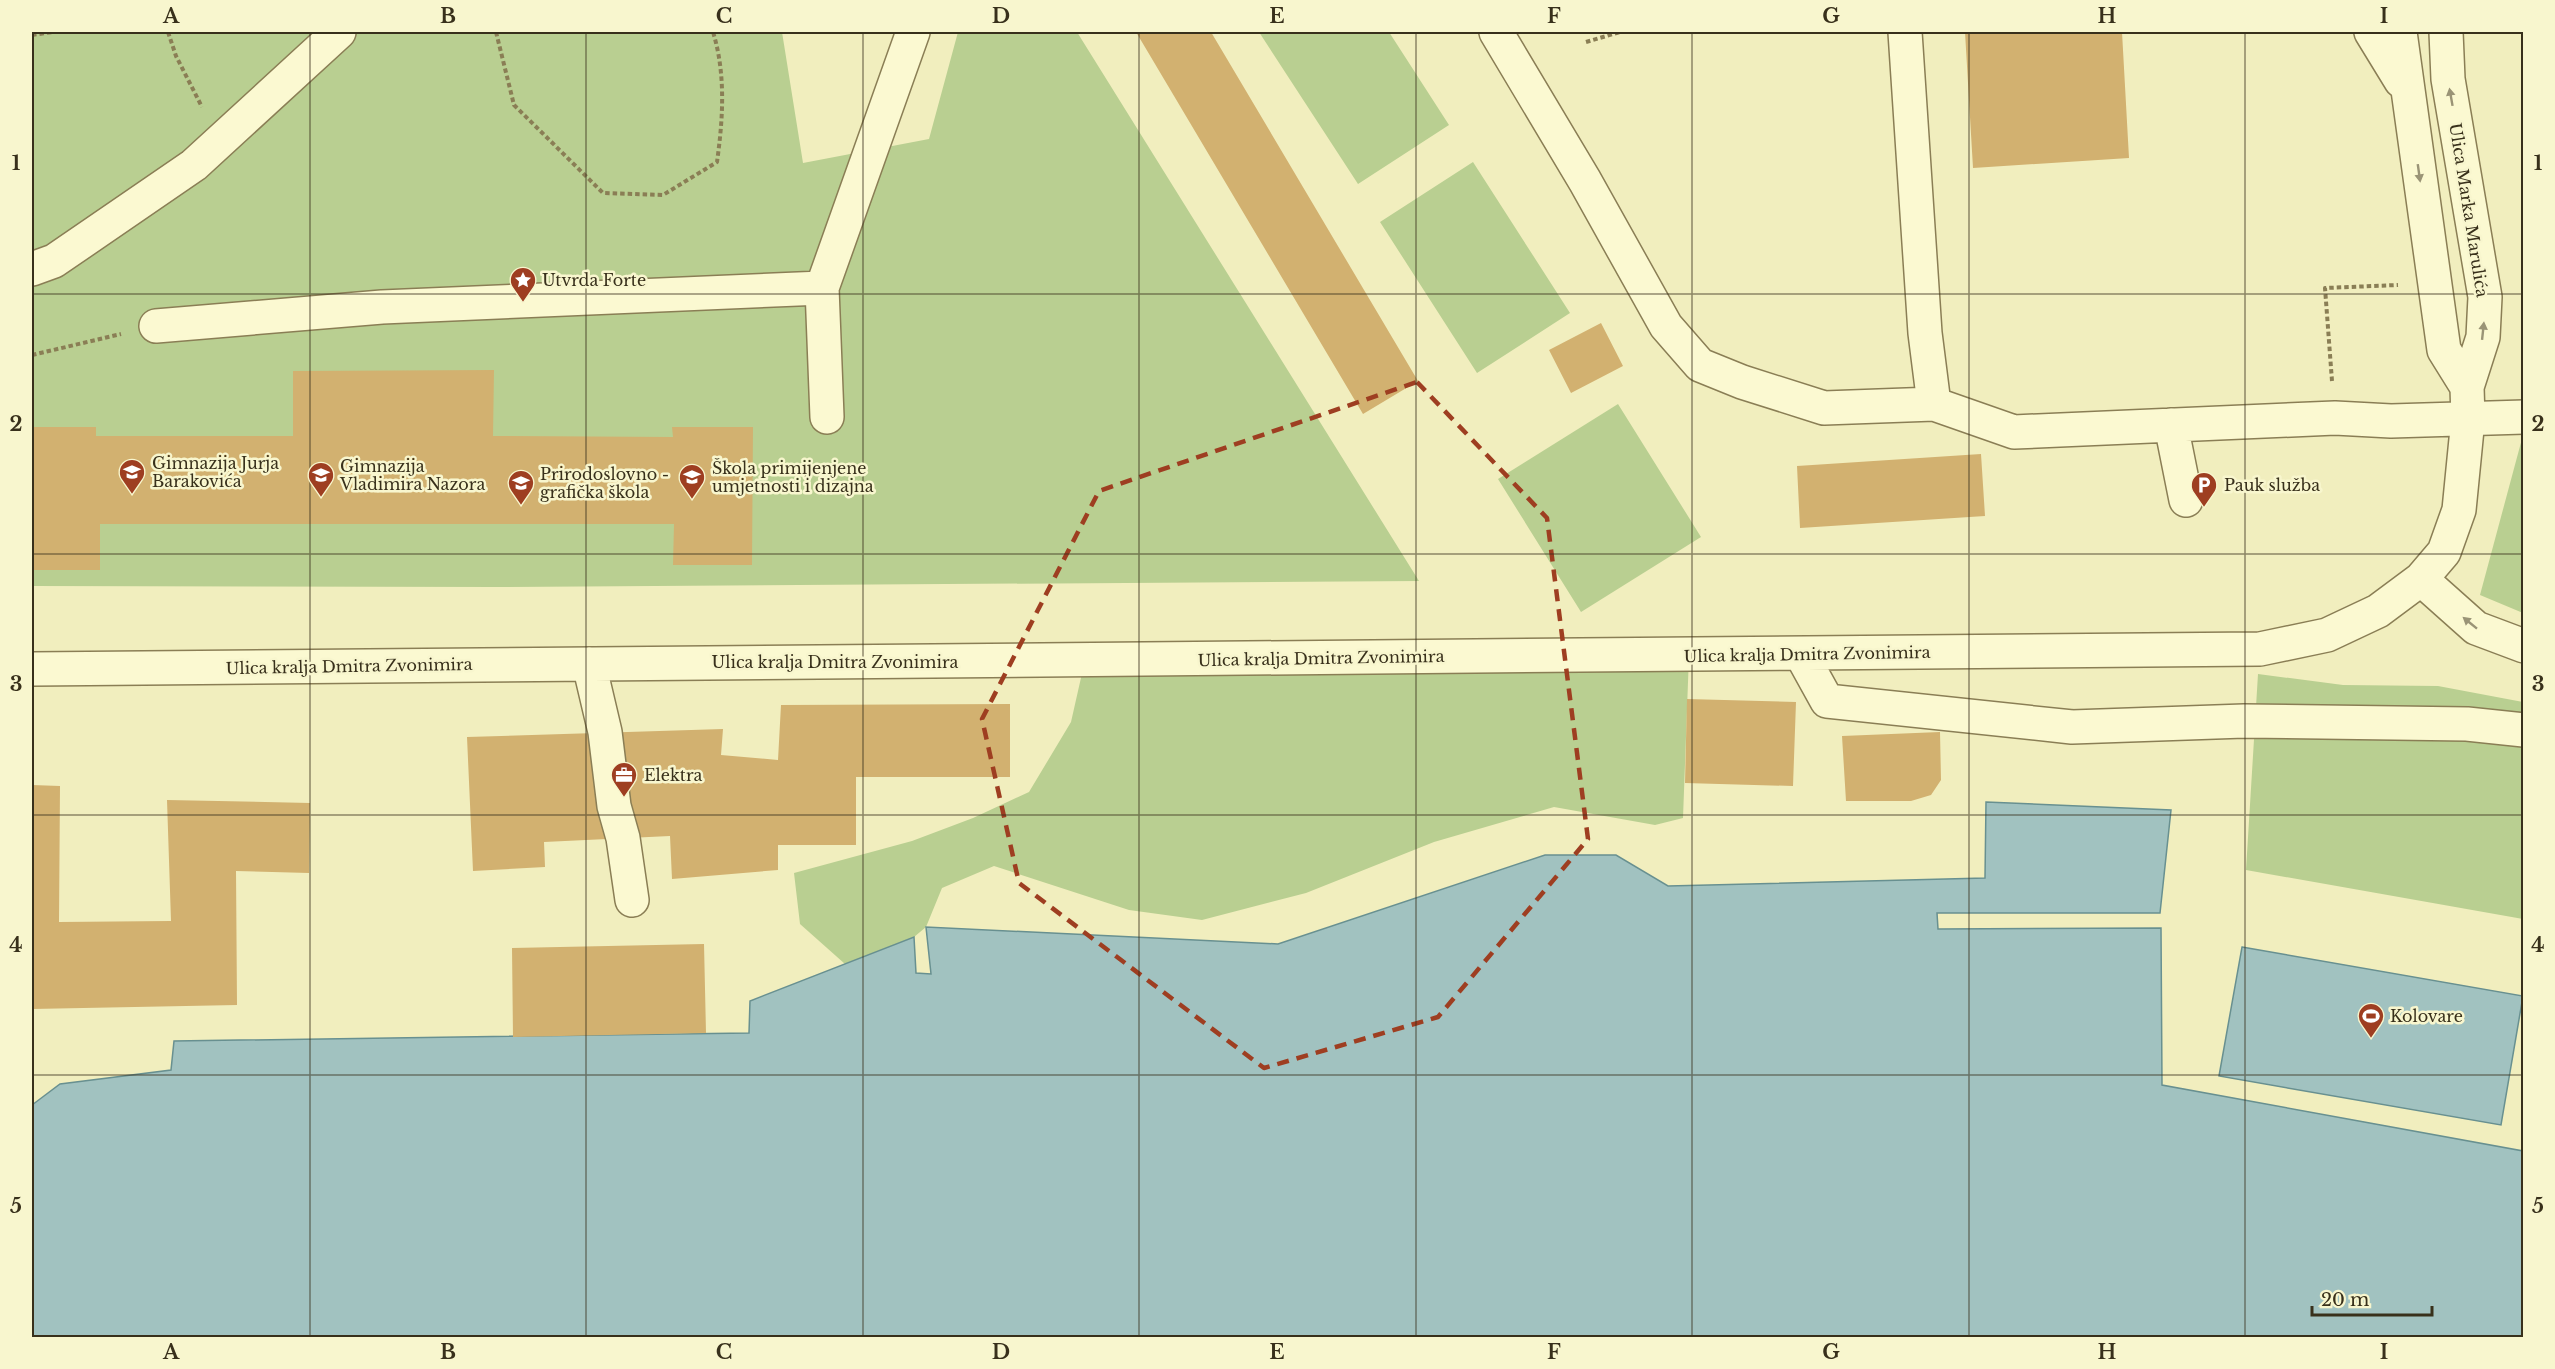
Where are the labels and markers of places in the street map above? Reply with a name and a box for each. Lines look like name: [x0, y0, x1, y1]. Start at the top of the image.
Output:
place icon: Utvrda Forte: [508, 265, 538, 303]
place label: Utvrda Forte: [542, 270, 646, 290]
place label: Gimnazija Jurja Barakovića: [152, 453, 279, 491]
place label: Gimnazija Vladimira Nazora: [339, 456, 485, 494]
school or university icon: Gimnazija Jurja Barakovića: [117, 457, 147, 495]
place label: Škola primijenjene umjetnosti i dizajna: [712, 458, 874, 496]
school or university icon: Gimnazija Vladimira Nazora: [306, 460, 336, 498]
school or university icon: Škola primijenjene umjetnosti i dizajna: [677, 462, 707, 500]
place label: Prirodoslovno - grafička škola: [540, 464, 669, 502]
school or university icon: Prirodoslovno - grafička škola: [506, 468, 536, 506]
parking icon: Pauk služba: [2189, 470, 2219, 508]
place label: Pauk služba: [2224, 475, 2320, 495]
office icon: Elektra: [609, 760, 639, 798]
place label: Elektra: [644, 765, 703, 785]
sports icon: Kolovare: [2356, 1001, 2386, 1039]
place label: Kolovare: [2390, 1006, 2463, 1026]

